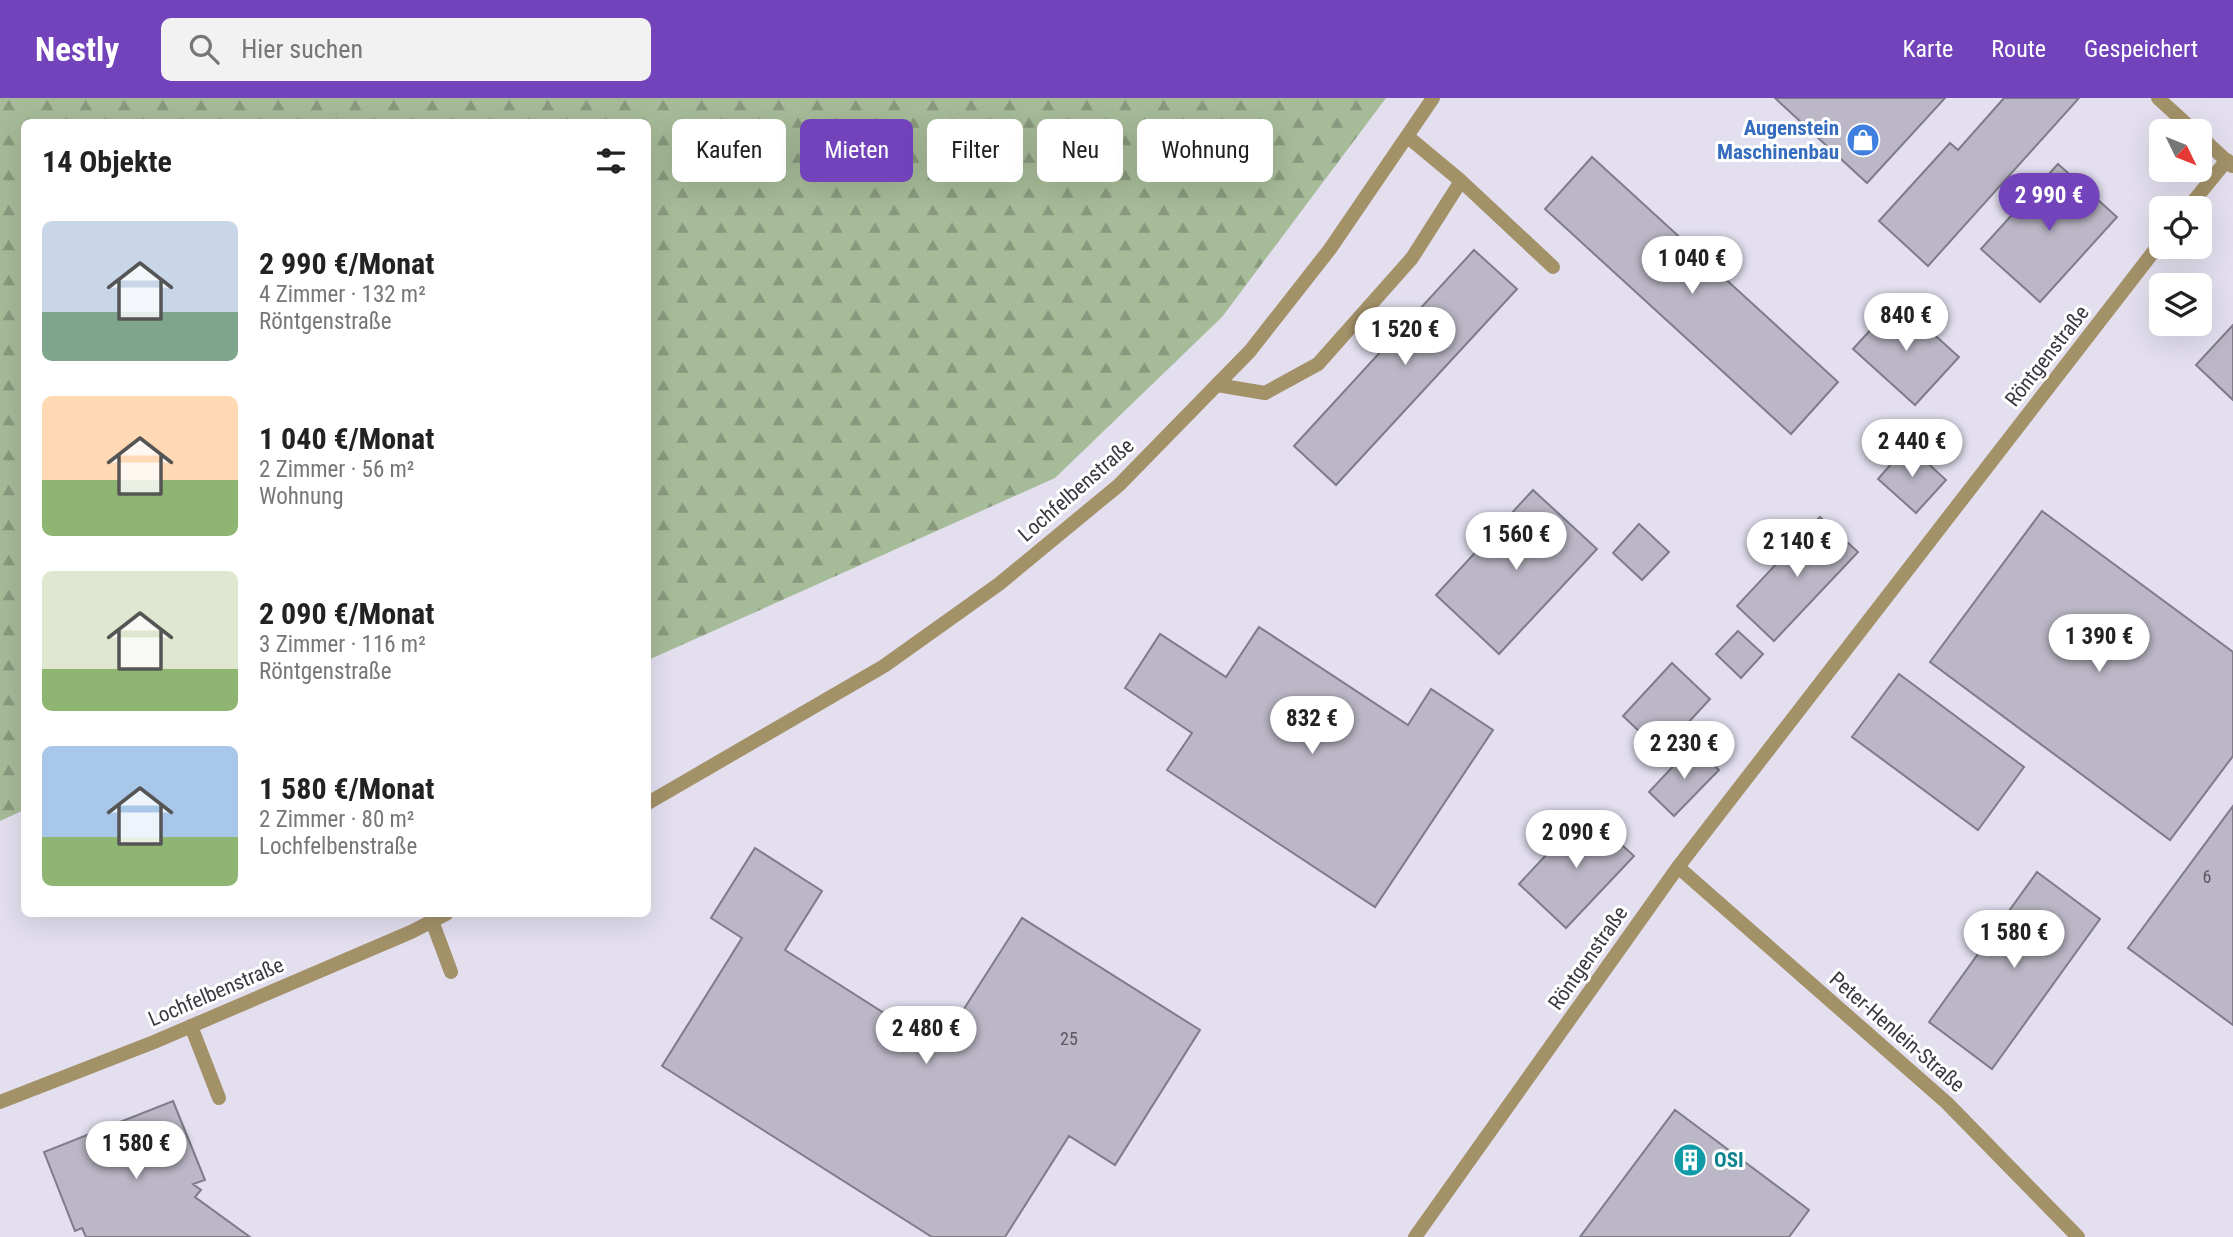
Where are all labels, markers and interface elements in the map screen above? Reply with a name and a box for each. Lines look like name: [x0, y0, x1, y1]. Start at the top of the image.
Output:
search box: [161, 18, 651, 81]
text: Nestly: [35, 30, 119, 69]
icon: search: [185, 30, 223, 68]
text: Hier suchen: [241, 34, 363, 64]
text: Karte: [1903, 35, 1953, 63]
text: Route: [1991, 35, 2046, 63]
text: Gespeichert: [2084, 35, 2198, 63]
place label: Augenstein Maschinenbau: [1717, 116, 1839, 164]
chip: Kaufen: [672, 119, 786, 182]
chip: Mieten: [800, 119, 913, 182]
chip: Filter: [927, 119, 1023, 182]
chip: Neu: [1037, 119, 1123, 182]
chip: Wohnung: [1137, 119, 1273, 182]
north arrow: [2149, 119, 2212, 182]
map controls: [2149, 119, 2212, 336]
shop icon: Augenstein Maschinenbau: [1844, 121, 1882, 159]
icon: filters: [592, 142, 630, 180]
text: 14 Objekte: [42, 144, 172, 179]
pin: 2 990 €: [1984, 174, 2114, 233]
text: 2 990 €: [2015, 182, 2083, 209]
button: locate: [2149, 196, 2212, 259]
pin: 1 040 €: [1627, 236, 1757, 296]
text: 1 040 €: [1658, 245, 1726, 272]
text: 2 990 €/Monat: [259, 246, 434, 281]
icon: home: [98, 249, 182, 333]
button: layers: [2149, 273, 2212, 336]
text: 4 Zimmer · 132 m²: [259, 281, 426, 308]
pin: 840 €: [1857, 294, 1955, 353]
street label: Röntgenstraße: [2000, 301, 2094, 411]
text: 840 €: [1880, 302, 1932, 329]
text: Röntgenstraße: [259, 308, 392, 335]
pin: 1 520 €: [1340, 308, 1470, 367]
text: 1 520 €: [1371, 316, 1439, 343]
pin: 2 440 €: [1847, 420, 1977, 479]
text: 1 040 €/Monat: [259, 421, 434, 456]
icon: home: [98, 424, 182, 508]
text: 2 440 €: [1878, 428, 1946, 455]
street label: Lochfelbenstraße: [1014, 433, 1138, 546]
text: 2 Zimmer · 56 m²: [259, 456, 414, 483]
text: Wohnung: [259, 483, 344, 510]
pin: 1 560 €: [1451, 512, 1581, 572]
pin: 2 140 €: [1732, 519, 1862, 579]
text: 1 560 €: [1482, 521, 1550, 548]
text: 2 140 €: [1763, 528, 1831, 555]
text: 2 090 €/Monat: [259, 596, 434, 631]
icon: home: [98, 599, 182, 683]
pin: 1 390 €: [2034, 614, 2164, 674]
text: 1 390 €: [2065, 623, 2133, 650]
text: 3 Zimmer · 116 m²: [259, 631, 426, 658]
text: Röntgenstraße: [259, 658, 392, 685]
pin: 832 €: [1263, 696, 1361, 756]
text: 832 €: [1286, 705, 1338, 732]
pin: 2 230 €: [1619, 722, 1749, 781]
text: 2 230 €: [1650, 730, 1718, 757]
text: 1 580 €/Monat: [259, 771, 434, 806]
icon: home: [98, 774, 182, 858]
text: 2 Zimmer · 80 m²: [259, 806, 414, 833]
pin: 2 090 €: [1511, 810, 1641, 870]
text: 2 090 €: [1542, 819, 1610, 846]
text: Lochfelbenstraße: [259, 833, 417, 860]
house number: 6: [2203, 866, 2211, 887]
street label: Röntgenstraße: [1543, 901, 1633, 1014]
pin: 1 580 €: [1949, 910, 2079, 970]
text: 1 580 €: [1980, 919, 2048, 946]
street label: Lochfelbenstraße: [145, 953, 287, 1031]
street label: Peter-Henlein-Straße: [1825, 967, 1969, 1097]
pin: 2 480 €: [861, 1006, 991, 1066]
text: 2 480 €: [892, 1015, 960, 1042]
house number: 25: [1060, 1028, 1078, 1049]
pin: 1 580 €: [71, 1122, 201, 1181]
text: 1 580 €: [102, 1130, 170, 1157]
building icon: OSI: [1671, 1141, 1709, 1179]
place label: OSI: [1714, 1148, 1744, 1172]

